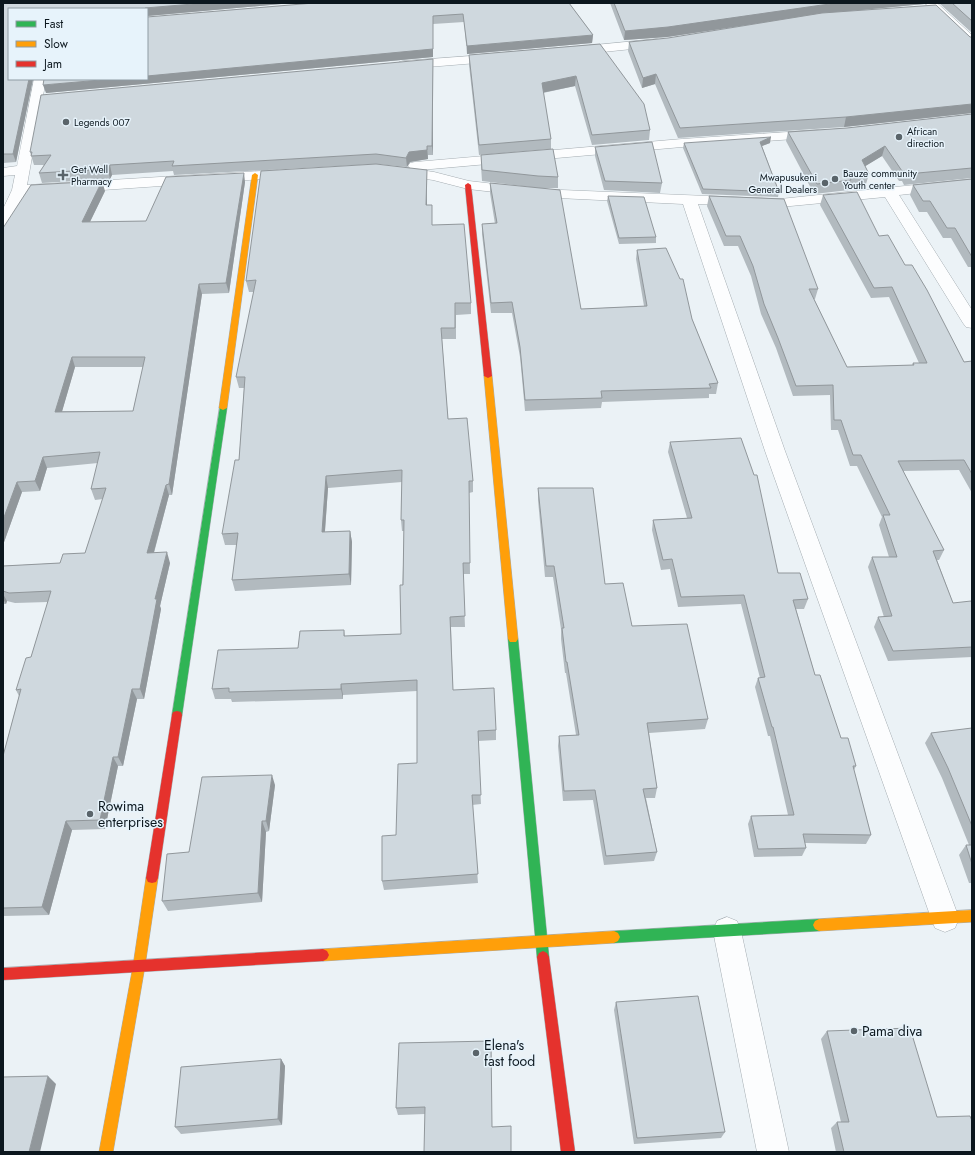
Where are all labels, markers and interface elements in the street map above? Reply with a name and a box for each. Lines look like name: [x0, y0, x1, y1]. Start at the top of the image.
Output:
legend: [8, 8, 148, 80]
text: Fast: [44, 15, 63, 33]
text: Slow: [44, 35, 69, 53]
text: Jam: [42, 55, 62, 73]
place label: Legends 007: [74, 115, 130, 130]
marker: Legends 007: [61, 117, 71, 127]
place label: African direction: [907, 124, 944, 151]
marker: African direction: [894, 132, 904, 142]
place label: Get Well Pharmacy: [71, 162, 112, 189]
place label: Bauze community Youth center: [843, 166, 918, 193]
marker: Get Well Pharmacy: [58, 170, 68, 180]
place label: Mwapusukeni General Dealers: [748, 170, 817, 197]
marker: Bauze community Youth center: [830, 174, 840, 184]
marker: Mwapusukeni General Dealers: [820, 178, 830, 188]
place label: Rowima enterprises: [98, 796, 163, 832]
marker: Rowima enterprises: [85, 809, 95, 819]
place label: Pama diva: [862, 1021, 922, 1041]
marker: Pama diva: [849, 1026, 859, 1036]
place label: Elena's fast food: [484, 1035, 535, 1071]
marker: Elena's fast food: [471, 1048, 481, 1058]

